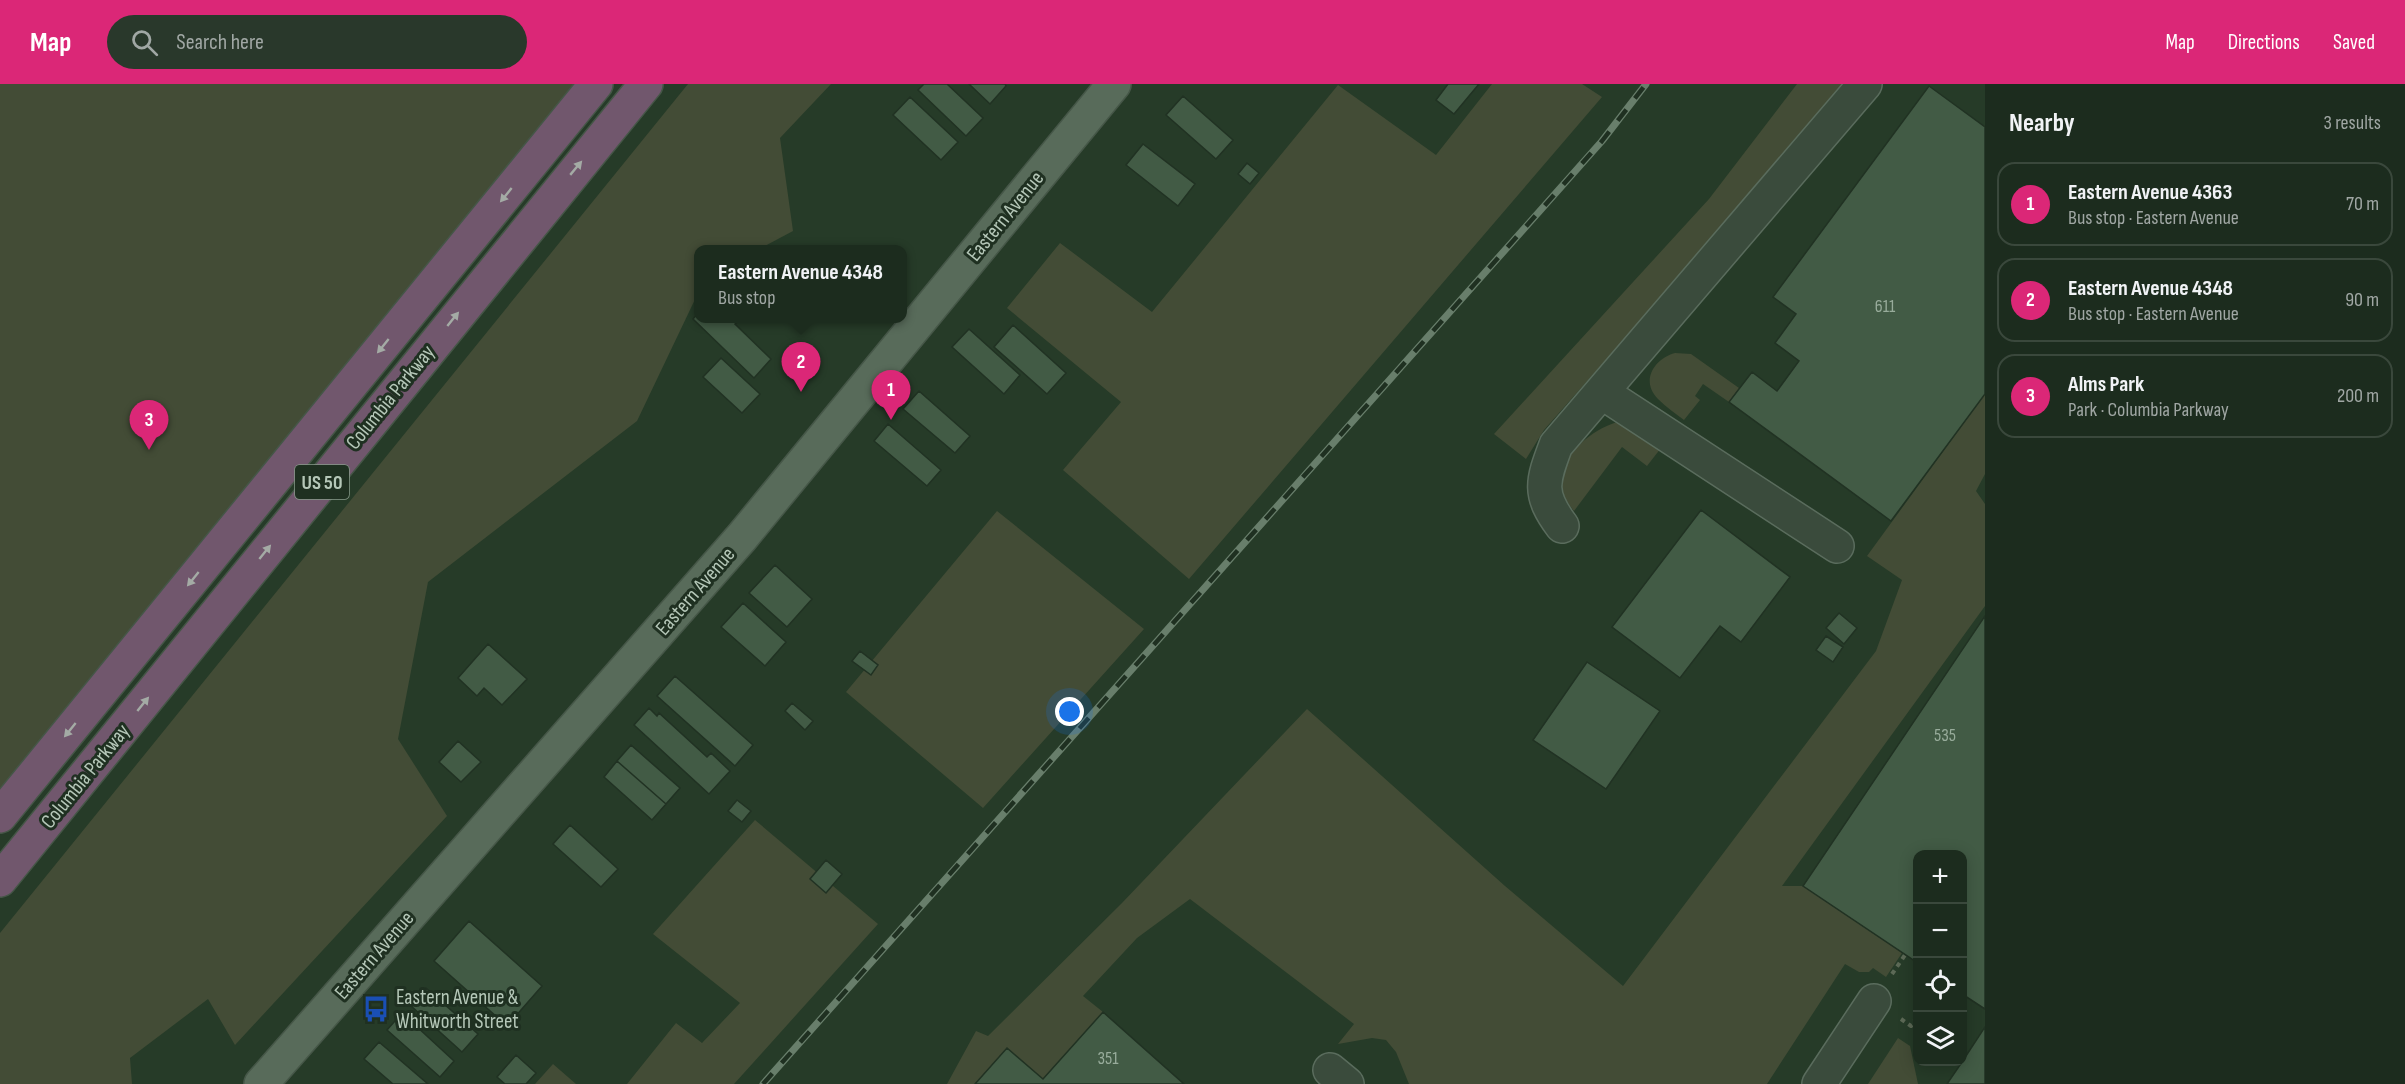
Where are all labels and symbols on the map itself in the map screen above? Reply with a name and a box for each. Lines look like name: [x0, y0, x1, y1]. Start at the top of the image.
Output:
one-way arrow: [570, 160, 583, 176]
street label: Eastern Avenue: [962, 166, 1049, 266]
one-way arrow: [500, 187, 512, 202]
house number: 611: [1875, 296, 1896, 317]
one-way arrow: [447, 311, 460, 327]
one-way arrow: [376, 338, 389, 354]
street label: Columbia Parkway: [341, 340, 440, 455]
pin: 2: [782, 342, 820, 392]
pin: 1: [872, 370, 910, 420]
pin: 3: [130, 400, 168, 450]
road number: US 50: [295, 465, 349, 499]
street label: Eastern Avenue: [650, 542, 740, 640]
one-way arrow: [258, 545, 270, 560]
one-way arrow: [188, 571, 200, 586]
one-way arrow: [136, 696, 149, 712]
your location: [1055, 697, 1084, 726]
street label: Columbia Parkway: [36, 719, 135, 834]
one-way arrow: [64, 722, 77, 738]
house number: 535: [1934, 725, 1956, 746]
street label: Eastern Avenue: [329, 906, 419, 1004]
place label: Eastern Avenue & Whitworth Street: [396, 985, 519, 1034]
bus stop icon: Eastern Avenue & Whitworth Street: [361, 994, 391, 1024]
house number: 351: [1097, 1048, 1119, 1069]

